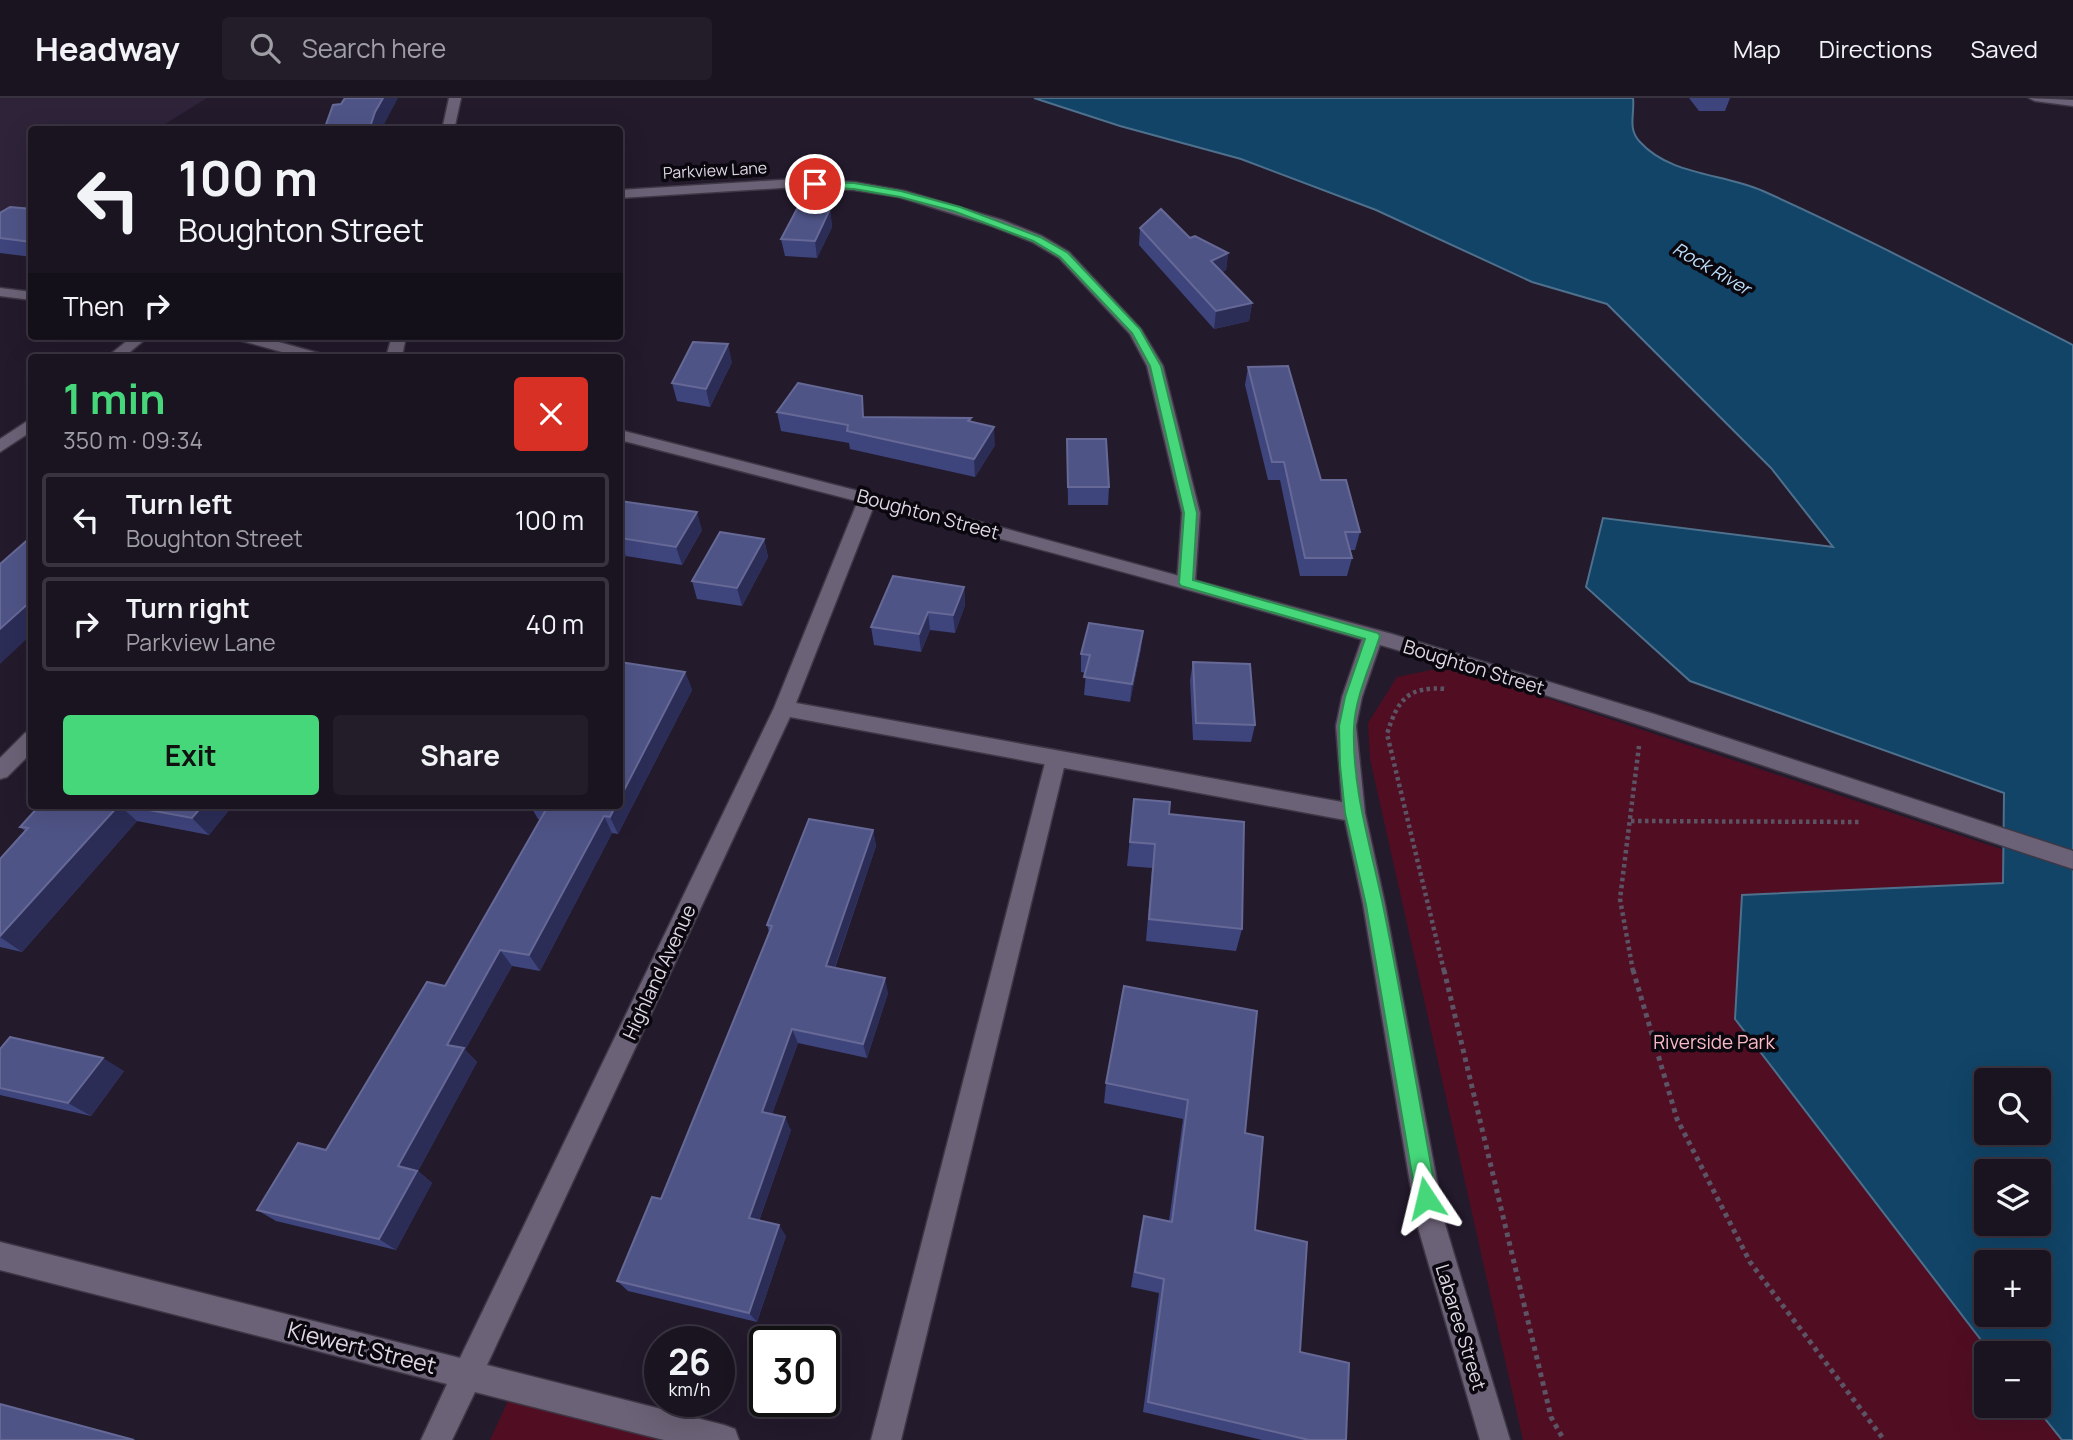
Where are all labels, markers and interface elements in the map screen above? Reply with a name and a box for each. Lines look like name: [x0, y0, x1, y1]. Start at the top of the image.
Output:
search box: [222, 17, 712, 80]
text: Headway: [35, 26, 180, 71]
icon: search: [246, 29, 284, 67]
text: Search here: [302, 30, 446, 66]
text: Map: [1733, 32, 1781, 65]
text: Directions: [1819, 32, 1932, 65]
text: Saved: [1970, 32, 2038, 65]
text: 100 m: [178, 144, 318, 211]
icon: left: [63, 154, 154, 245]
pin: [785, 154, 845, 214]
street label: Parkview Lane: [662, 156, 768, 184]
icon: arrive: [796, 165, 834, 203]
text: Boughton Street: [178, 208, 424, 252]
water label: Rock River: [1669, 236, 1757, 301]
icon: right: [138, 287, 176, 325]
text: Then: [63, 288, 124, 324]
text: 1 min: [63, 369, 166, 427]
button: close: [514, 377, 588, 451]
text: 350 m · 09:34: [63, 424, 203, 456]
street label: Boughton Street: [854, 483, 1002, 545]
text: Turn left: [126, 486, 233, 522]
icon: left: [67, 501, 105, 539]
text: 100 m: [515, 502, 584, 538]
text: Boughton Street: [126, 522, 303, 554]
text: Turn right: [126, 590, 250, 626]
icon: right: [67, 605, 105, 643]
text: 40 m: [526, 606, 584, 642]
text: Parkview Lane: [126, 626, 276, 658]
street label: Boughton Street: [1400, 633, 1548, 701]
button: Exit: [63, 715, 319, 795]
button: Share: [333, 715, 588, 795]
street label: Highland Avenue: [616, 900, 702, 1044]
park label: Riverside Park: [1653, 1029, 1775, 1055]
map controls: [1974, 1068, 2051, 1418]
button: search: [1974, 1068, 2051, 1145]
button: layers: [1974, 1159, 2051, 1236]
position arrow: [1389, 1161, 1463, 1235]
button: +: [1974, 1250, 2051, 1327]
street label: Labaree Street: [1429, 1261, 1493, 1393]
street label: Kiewert Street: [284, 1313, 440, 1381]
speed limit sign: 30: [749, 1326, 840, 1417]
text: 26: [668, 1338, 711, 1386]
button: −: [1974, 1341, 2051, 1418]
text: km/h: [669, 1377, 710, 1401]

